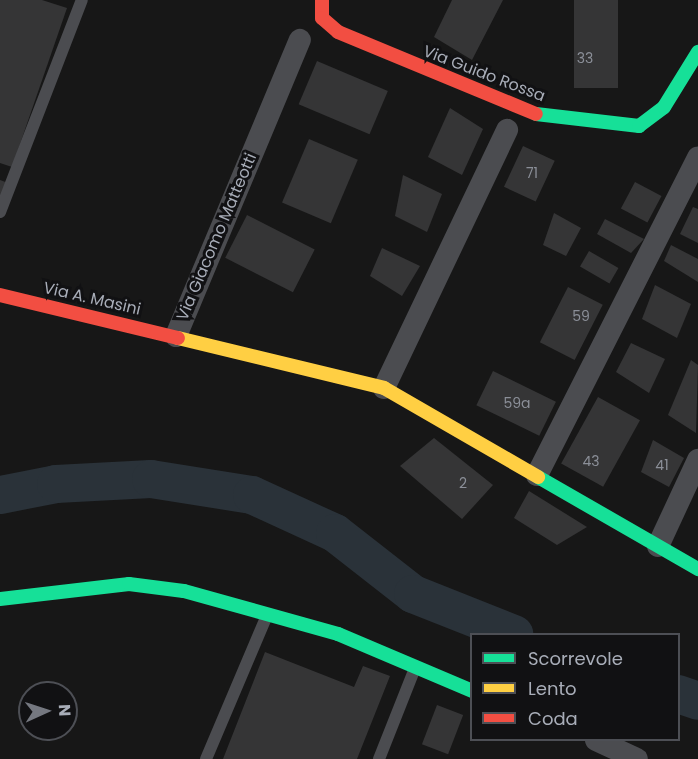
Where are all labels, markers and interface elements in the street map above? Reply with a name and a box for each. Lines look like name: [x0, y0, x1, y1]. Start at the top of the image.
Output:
street label: Via Guido Rossa: [420, 42, 548, 106]
house number: 33: [577, 50, 593, 66]
street label: Via Giacomo Matteotti: [173, 150, 261, 324]
house number: 71: [526, 165, 538, 181]
street label: Via A. Masini: [41, 278, 143, 320]
house number: 59: [572, 308, 590, 324]
house number: 59a: [503, 395, 531, 411]
house number: 43: [582, 453, 600, 469]
house number: 41: [655, 457, 669, 473]
house number: 2: [459, 475, 467, 491]
legend: [470, 633, 680, 741]
text: Scorrevole: [528, 646, 623, 671]
text: Lento: [528, 676, 577, 701]
north arrow: [18, 681, 78, 741]
text: N: [53, 704, 76, 717]
text: Coda: [528, 706, 578, 731]

